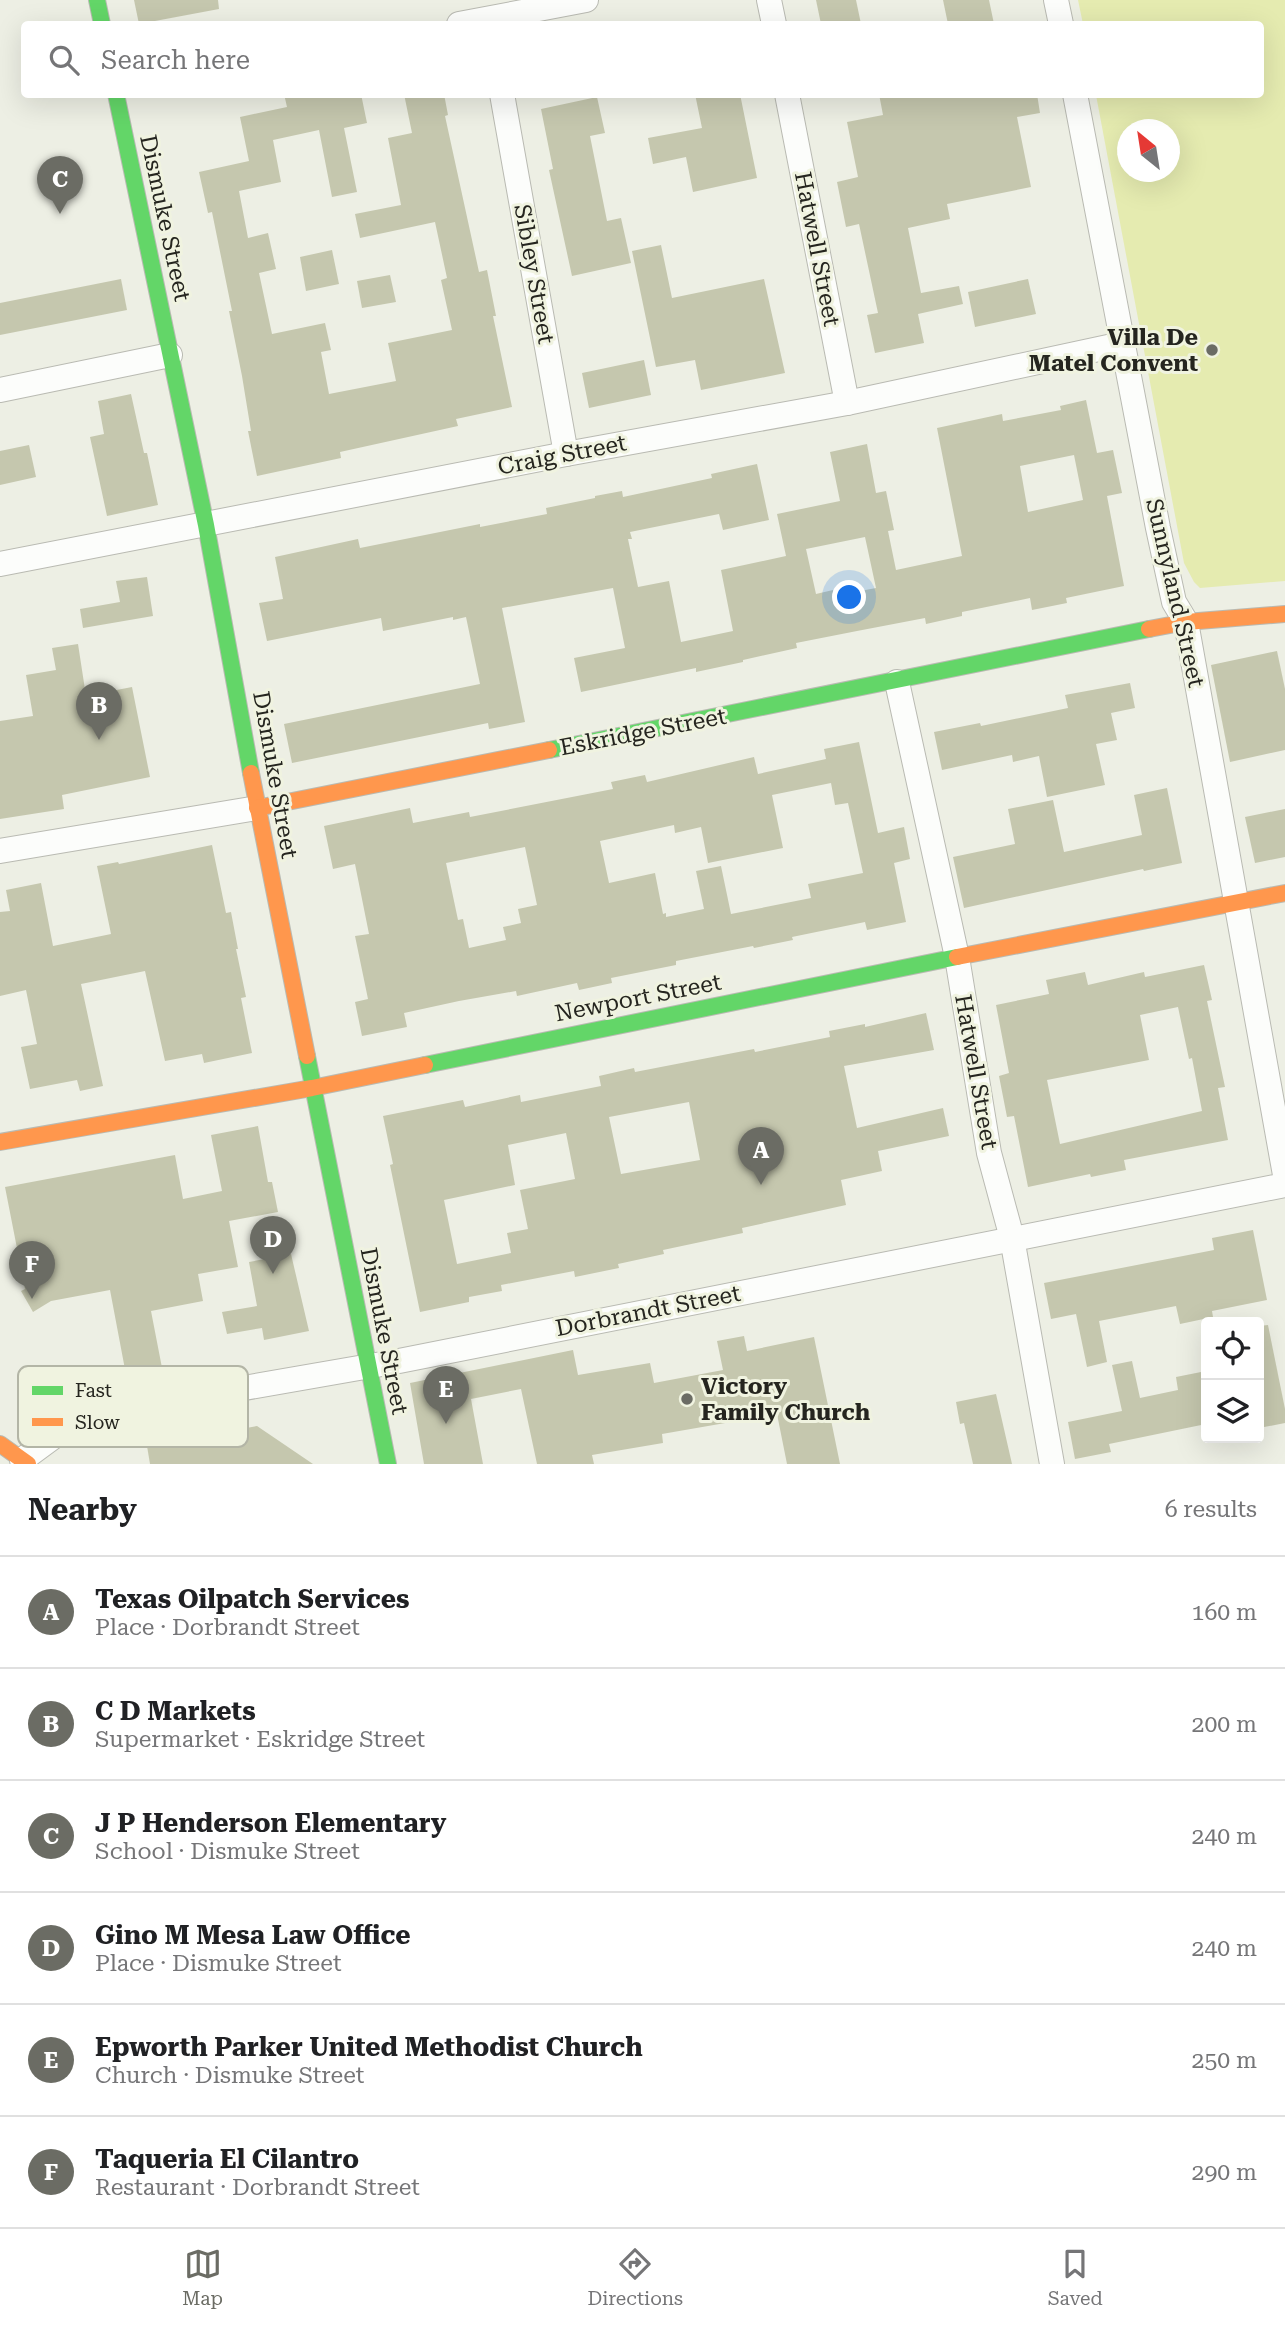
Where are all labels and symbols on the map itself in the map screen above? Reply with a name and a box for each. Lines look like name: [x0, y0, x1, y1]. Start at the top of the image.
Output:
north arrow: [1117, 119, 1180, 182]
street label: Dismuke Street: [134, 132, 196, 304]
pin: C: [37, 156, 83, 214]
street label: Hatwell Street: [789, 169, 845, 329]
street label: Sibley Street: [508, 202, 560, 346]
place label: Villa De Matel Convent: [1029, 324, 1198, 377]
marker: Villa De Matel Convent: [1204, 342, 1220, 358]
street label: Craig Street: [495, 429, 629, 481]
street label: Sunnyland Street: [1140, 496, 1210, 690]
your location: [832, 580, 866, 614]
pin: B: [76, 682, 122, 740]
street label: Dismuke Street: [247, 689, 303, 861]
street label: Eskridge Street: [558, 703, 729, 761]
street label: Newport Street: [552, 969, 724, 1027]
street label: Hatwell Street: [949, 992, 1003, 1152]
pin: A: [738, 1127, 784, 1185]
pin: D: [250, 1216, 296, 1274]
pin: F: [9, 1241, 55, 1299]
street label: Dismuke Street: [355, 1245, 414, 1417]
street label: Dorbrandt Street: [553, 1280, 743, 1342]
legend: [18, 1366, 248, 1447]
pin: E: [423, 1366, 469, 1424]
place label: Victory Family Church: [701, 1373, 871, 1426]
text: Fast: [75, 1379, 112, 1402]
marker: Victory Family Church: [679, 1391, 695, 1407]
text: Slow: [75, 1411, 120, 1434]

